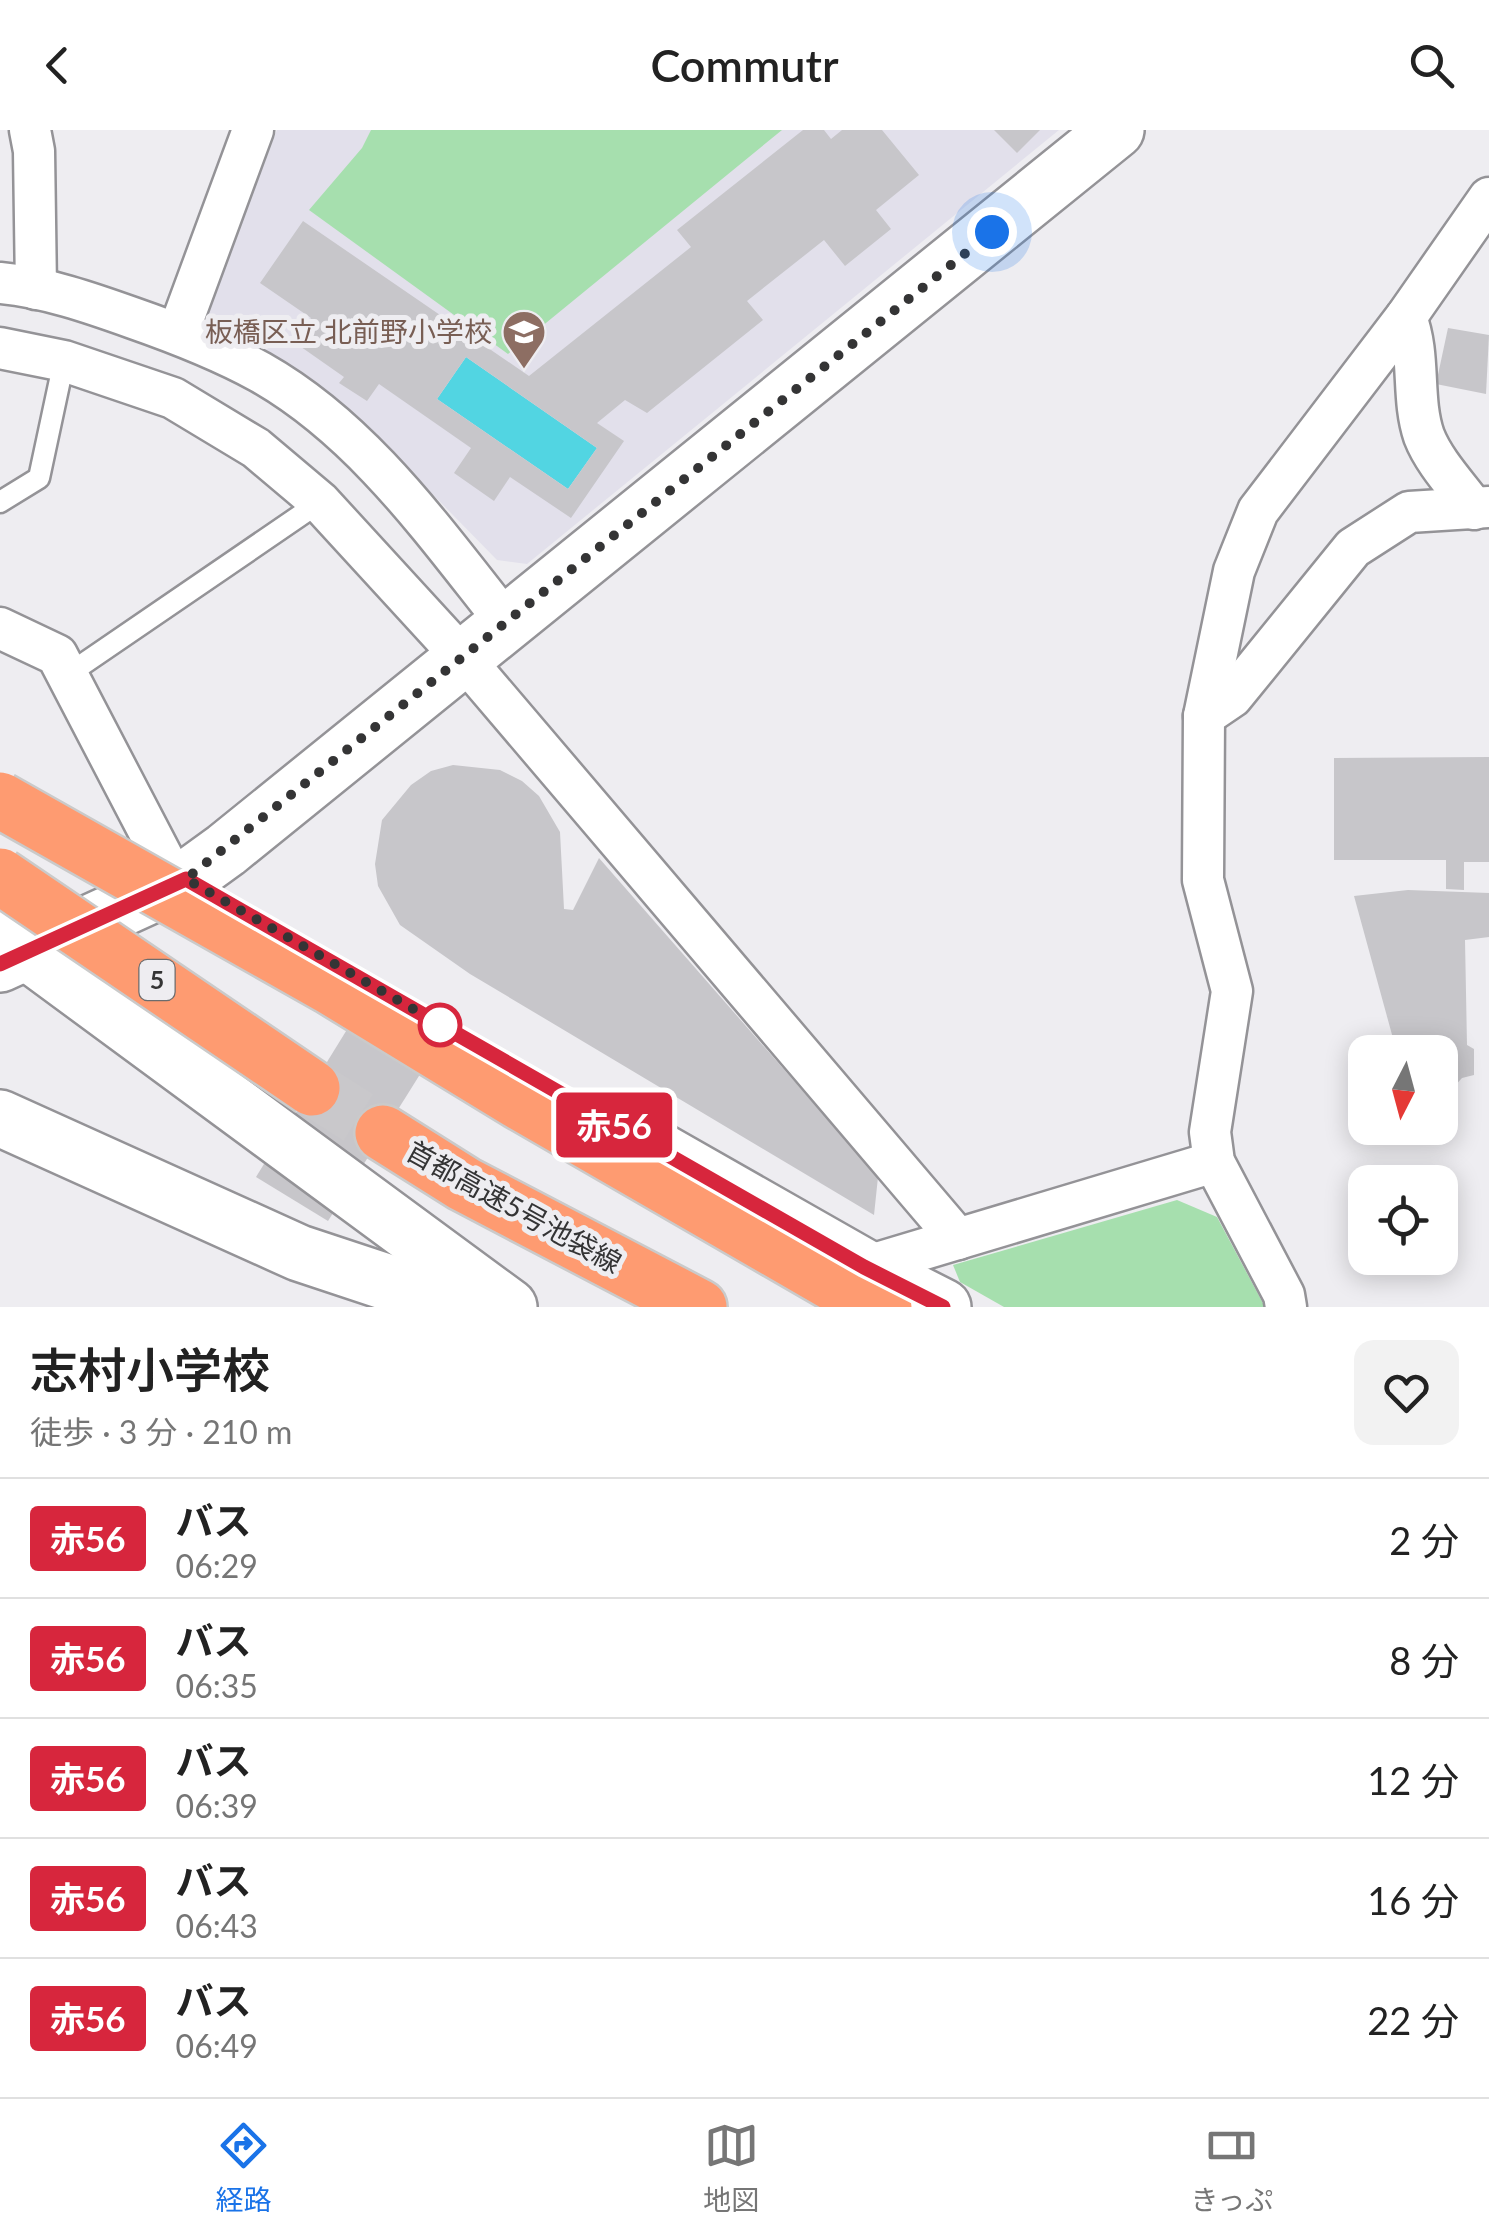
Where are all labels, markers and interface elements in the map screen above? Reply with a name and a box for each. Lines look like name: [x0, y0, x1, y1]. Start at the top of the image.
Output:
icon: back: [30, 38, 85, 93]
text: Commutr: [650, 38, 839, 92]
icon: search: [1404, 38, 1459, 93]
your location: [967, 207, 1017, 257]
school or university icon: 板橋区立 北前野小学校: [501, 309, 547, 370]
place label: 板橋区立 北前野小学校: [205, 314, 492, 348]
road number: 5: [140, 960, 174, 1000]
unlabelled marker: [419, 1004, 461, 1046]
north arrow: [1348, 1035, 1458, 1145]
map controls: [1348, 1035, 1458, 1275]
line badge: 赤56: [556, 1092, 672, 1158]
text: 赤56: [576, 1104, 652, 1146]
street label: 首都高速5号池袋線: [401, 1133, 628, 1279]
button: locate: [1348, 1165, 1458, 1275]
button: heart: [1354, 1340, 1459, 1445]
text: 志村小学校: [30, 1341, 270, 1398]
text: 徒歩 · 3 分 · 210 m: [30, 1412, 292, 1451]
text: バス: [176, 1497, 252, 1543]
text: 赤56: [50, 1517, 126, 1559]
text: 2 分: [1389, 1517, 1459, 1563]
text: 06:29: [176, 1546, 258, 1585]
text: バス: [176, 1617, 252, 1663]
text: 赤56: [50, 1637, 126, 1679]
text: 8 分: [1389, 1637, 1459, 1683]
text: 06:35: [176, 1666, 258, 1705]
text: バス: [176, 1737, 252, 1783]
text: 赤56: [50, 1757, 126, 1799]
text: 12 分: [1367, 1757, 1459, 1803]
text: 06:39: [176, 1786, 258, 1825]
text: バス: [176, 1857, 252, 1903]
text: 赤56: [50, 1877, 126, 1919]
text: 16 分: [1367, 1877, 1459, 1923]
text: 06:43: [176, 1906, 258, 1945]
text: バス: [176, 1977, 252, 2023]
text: 赤56: [50, 1997, 126, 2039]
text: 22 分: [1367, 1997, 1459, 2043]
text: 06:49: [176, 2026, 258, 2065]
tab: 経路: [216, 2118, 272, 2218]
tab: 地図: [703, 2118, 759, 2218]
tab: きっぷ: [1190, 2118, 1273, 2218]

